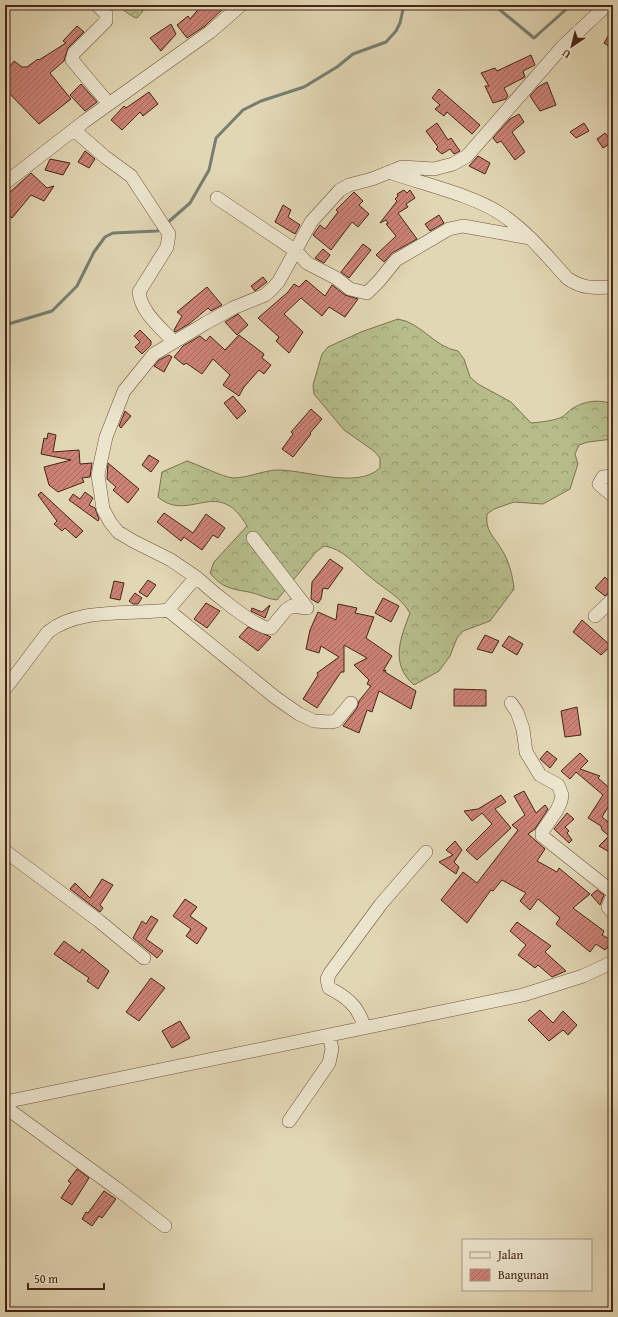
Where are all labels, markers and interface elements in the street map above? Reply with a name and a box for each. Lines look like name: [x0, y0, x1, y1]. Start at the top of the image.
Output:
north arrow: [552, 26, 592, 66]
text: U: [558, 45, 574, 63]
legend: [462, 1239, 592, 1291]
text: Jalan: [496, 1246, 523, 1263]
scale bar: [28, 1265, 104, 1291]
text: Bangunan: [498, 1266, 549, 1283]
text: 50 m: [34, 1270, 58, 1287]

